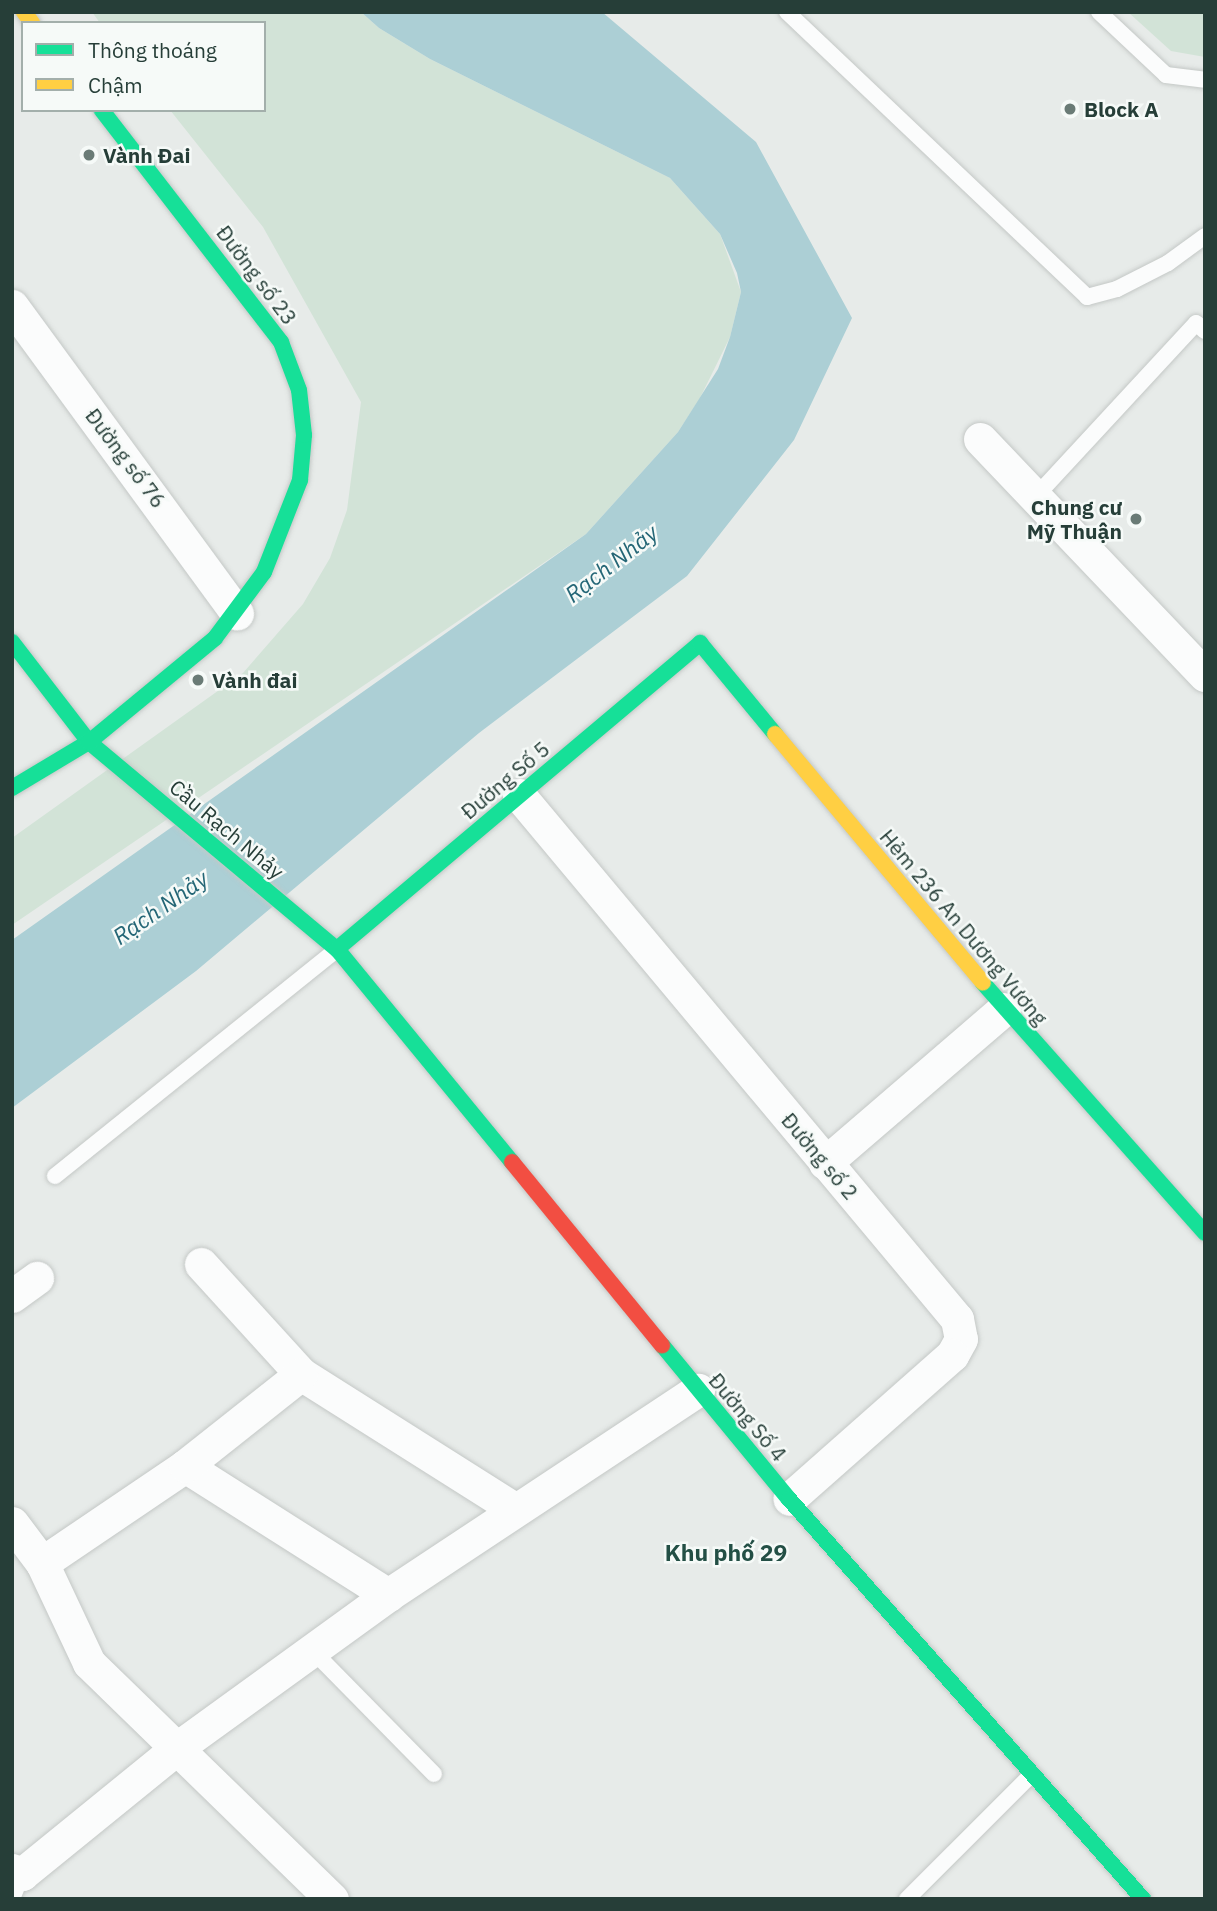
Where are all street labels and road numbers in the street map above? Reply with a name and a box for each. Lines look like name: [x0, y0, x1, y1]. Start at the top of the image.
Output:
street label: Đường số 23: [211, 220, 303, 330]
street label: Đường số 76: [80, 403, 172, 513]
street label: Đường Số 5: [456, 736, 554, 824]
street label: Cầu Rạch Nhảy: [165, 774, 289, 884]
street label: Hẻm 236 An Dương Vương: [875, 824, 1053, 1030]
street label: Đường số 2: [776, 1108, 864, 1204]
street label: Đường Số 4: [704, 1368, 792, 1466]

